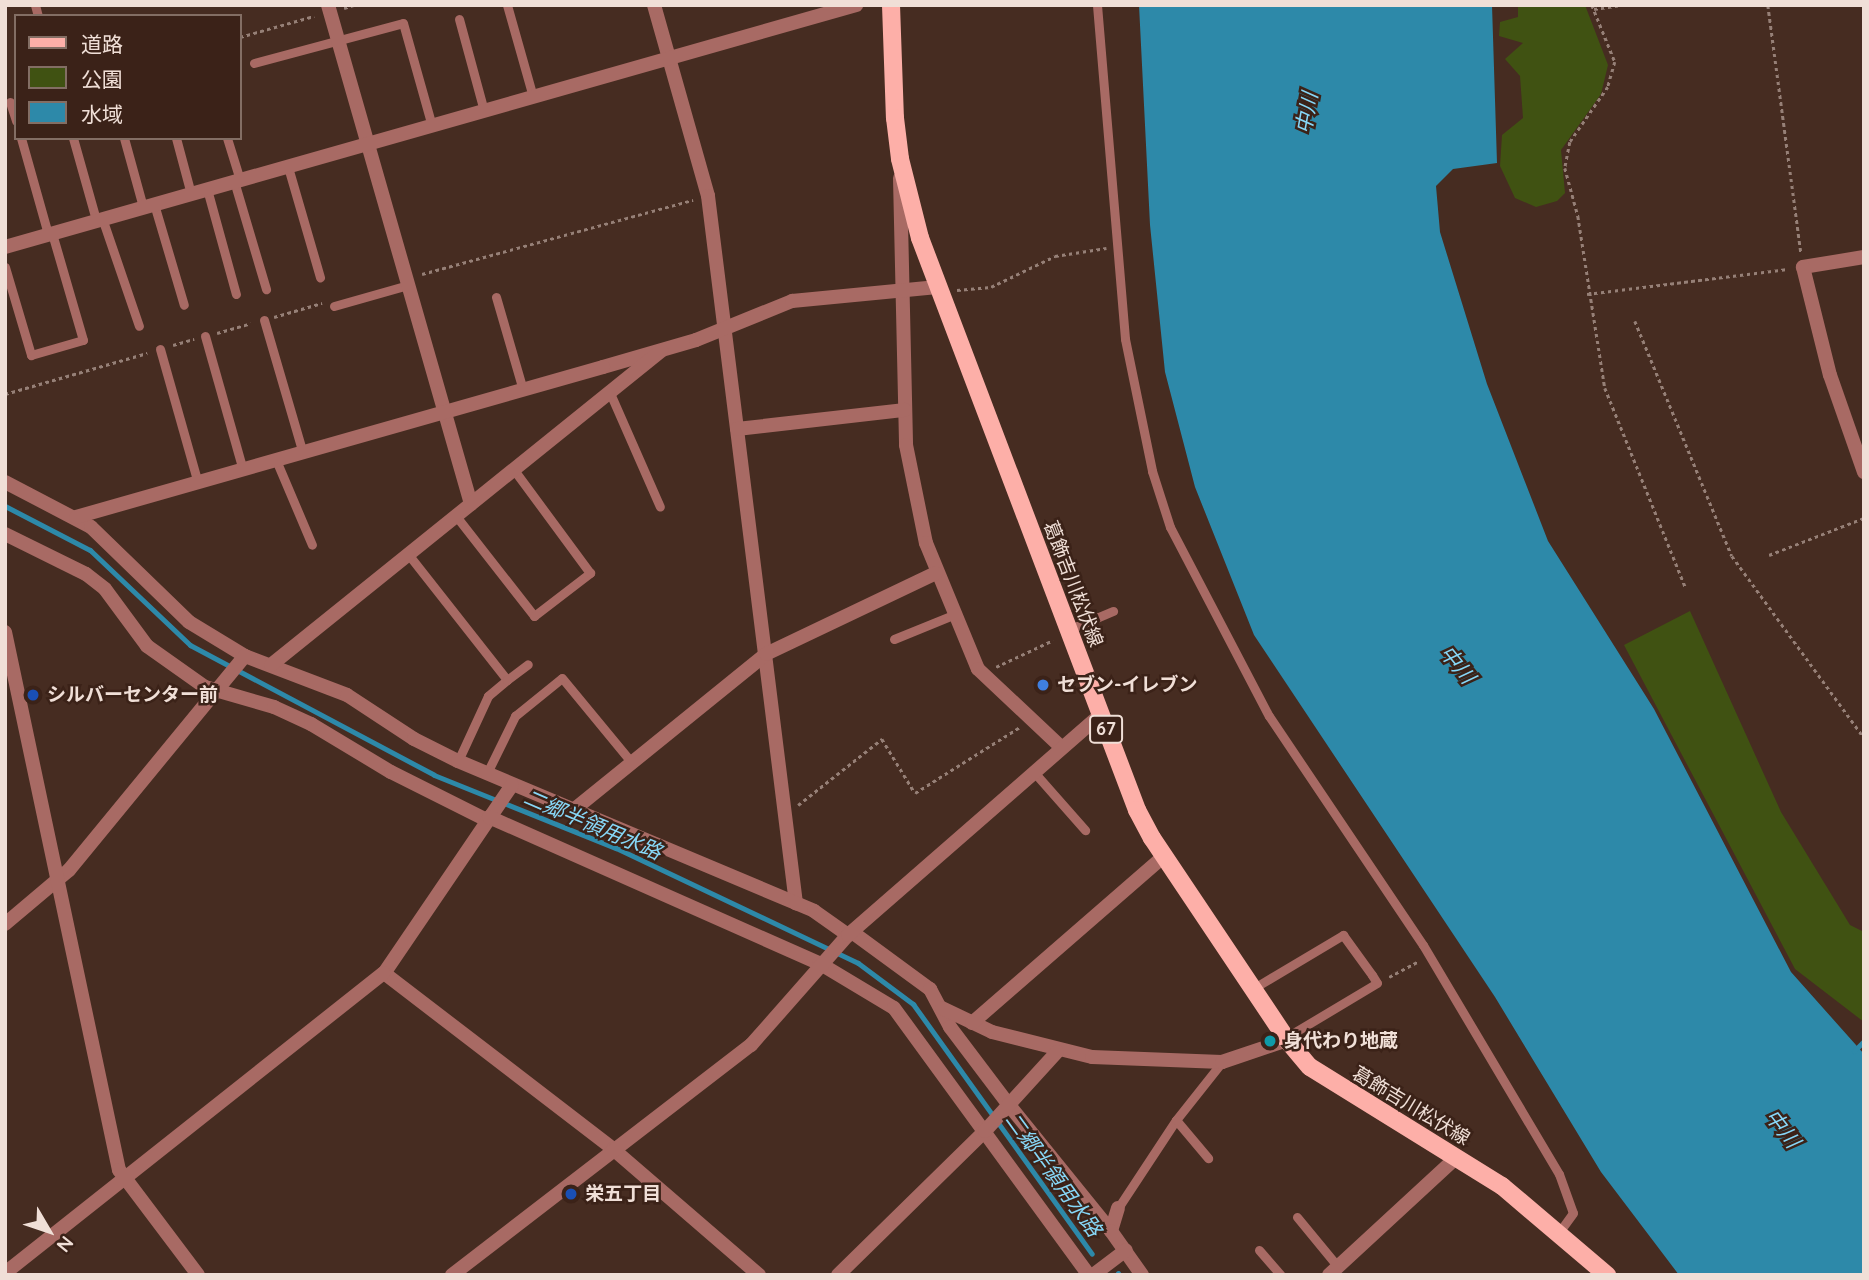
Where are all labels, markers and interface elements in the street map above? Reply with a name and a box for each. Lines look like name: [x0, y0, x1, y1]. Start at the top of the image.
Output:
legend: [14, 14, 242, 140]
text: 道路: [81, 31, 123, 57]
text: 公園: [81, 66, 123, 92]
water label: 中川: [1290, 90, 1322, 136]
text: 水域: [81, 101, 123, 127]
street label: 葛飾吉川松伏線: [1039, 518, 1107, 650]
water label: 中川: [1435, 640, 1481, 688]
place label: セブン-イレブン: [1057, 674, 1198, 696]
marker: セブン-イレブン: [1035, 677, 1051, 693]
place label: シルバーセンター前: [47, 684, 218, 706]
marker: シルバーセンター前: [25, 687, 41, 703]
road number: 67: [1088, 714, 1124, 744]
water label: 二郷半領用水路: [520, 784, 666, 864]
place label: 身代わり地蔵: [1284, 1030, 1398, 1052]
marker: 身代わり地蔵: [1262, 1033, 1278, 1049]
street label: 葛飾吉川松伏線: [1348, 1062, 1474, 1150]
water label: 中川: [1760, 1104, 1806, 1152]
water label: 二郷半領用水路: [1001, 1107, 1107, 1241]
place label: 栄五丁目: [585, 1183, 661, 1205]
marker: 栄五丁目: [563, 1186, 579, 1202]
north arrow: [14, 1196, 84, 1266]
text: N: [52, 1231, 79, 1257]

